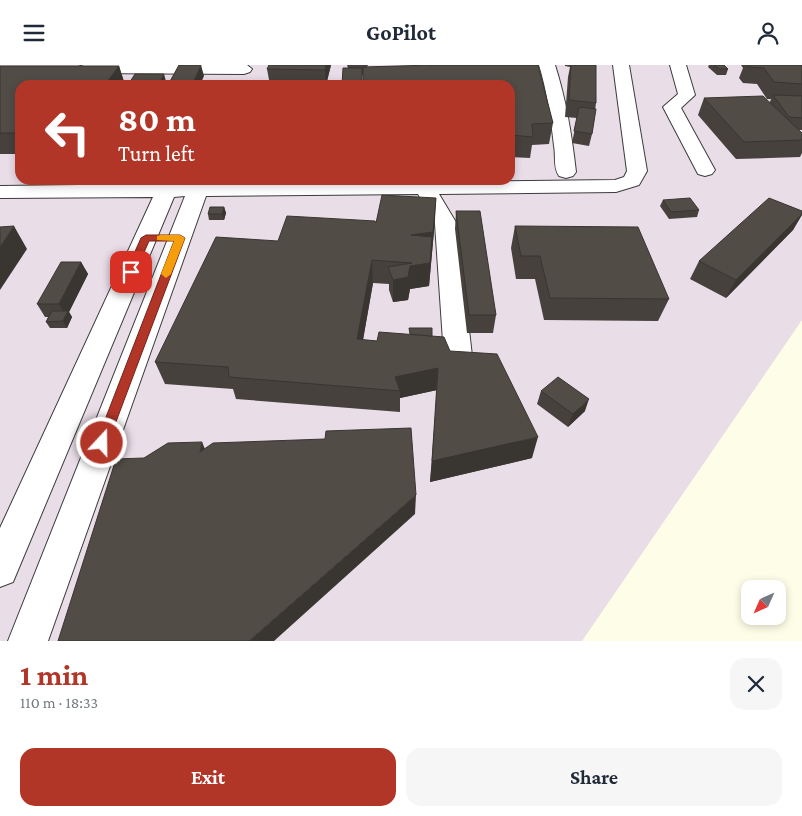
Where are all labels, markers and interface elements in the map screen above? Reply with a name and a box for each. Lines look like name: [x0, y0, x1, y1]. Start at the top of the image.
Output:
icon: menu: [20, 19, 48, 47]
icon: person: [754, 19, 782, 47]
text: GoPilot: [366, 20, 436, 45]
icon: left: [35, 100, 100, 165]
text: 80 m: [118, 100, 196, 139]
text: Turn left: [118, 141, 195, 166]
pin: [110, 251, 152, 293]
icon: arrive: [117, 258, 145, 286]
position arrow: [75, 416, 127, 468]
north arrow: [741, 580, 786, 625]
map controls: [741, 580, 786, 625]
text: 1 min: [20, 658, 88, 691]
button: close: [730, 658, 782, 710]
text: 110 m · 18:33: [20, 694, 98, 711]
button: Exit: [20, 748, 396, 806]
button: Share: [406, 748, 782, 806]

